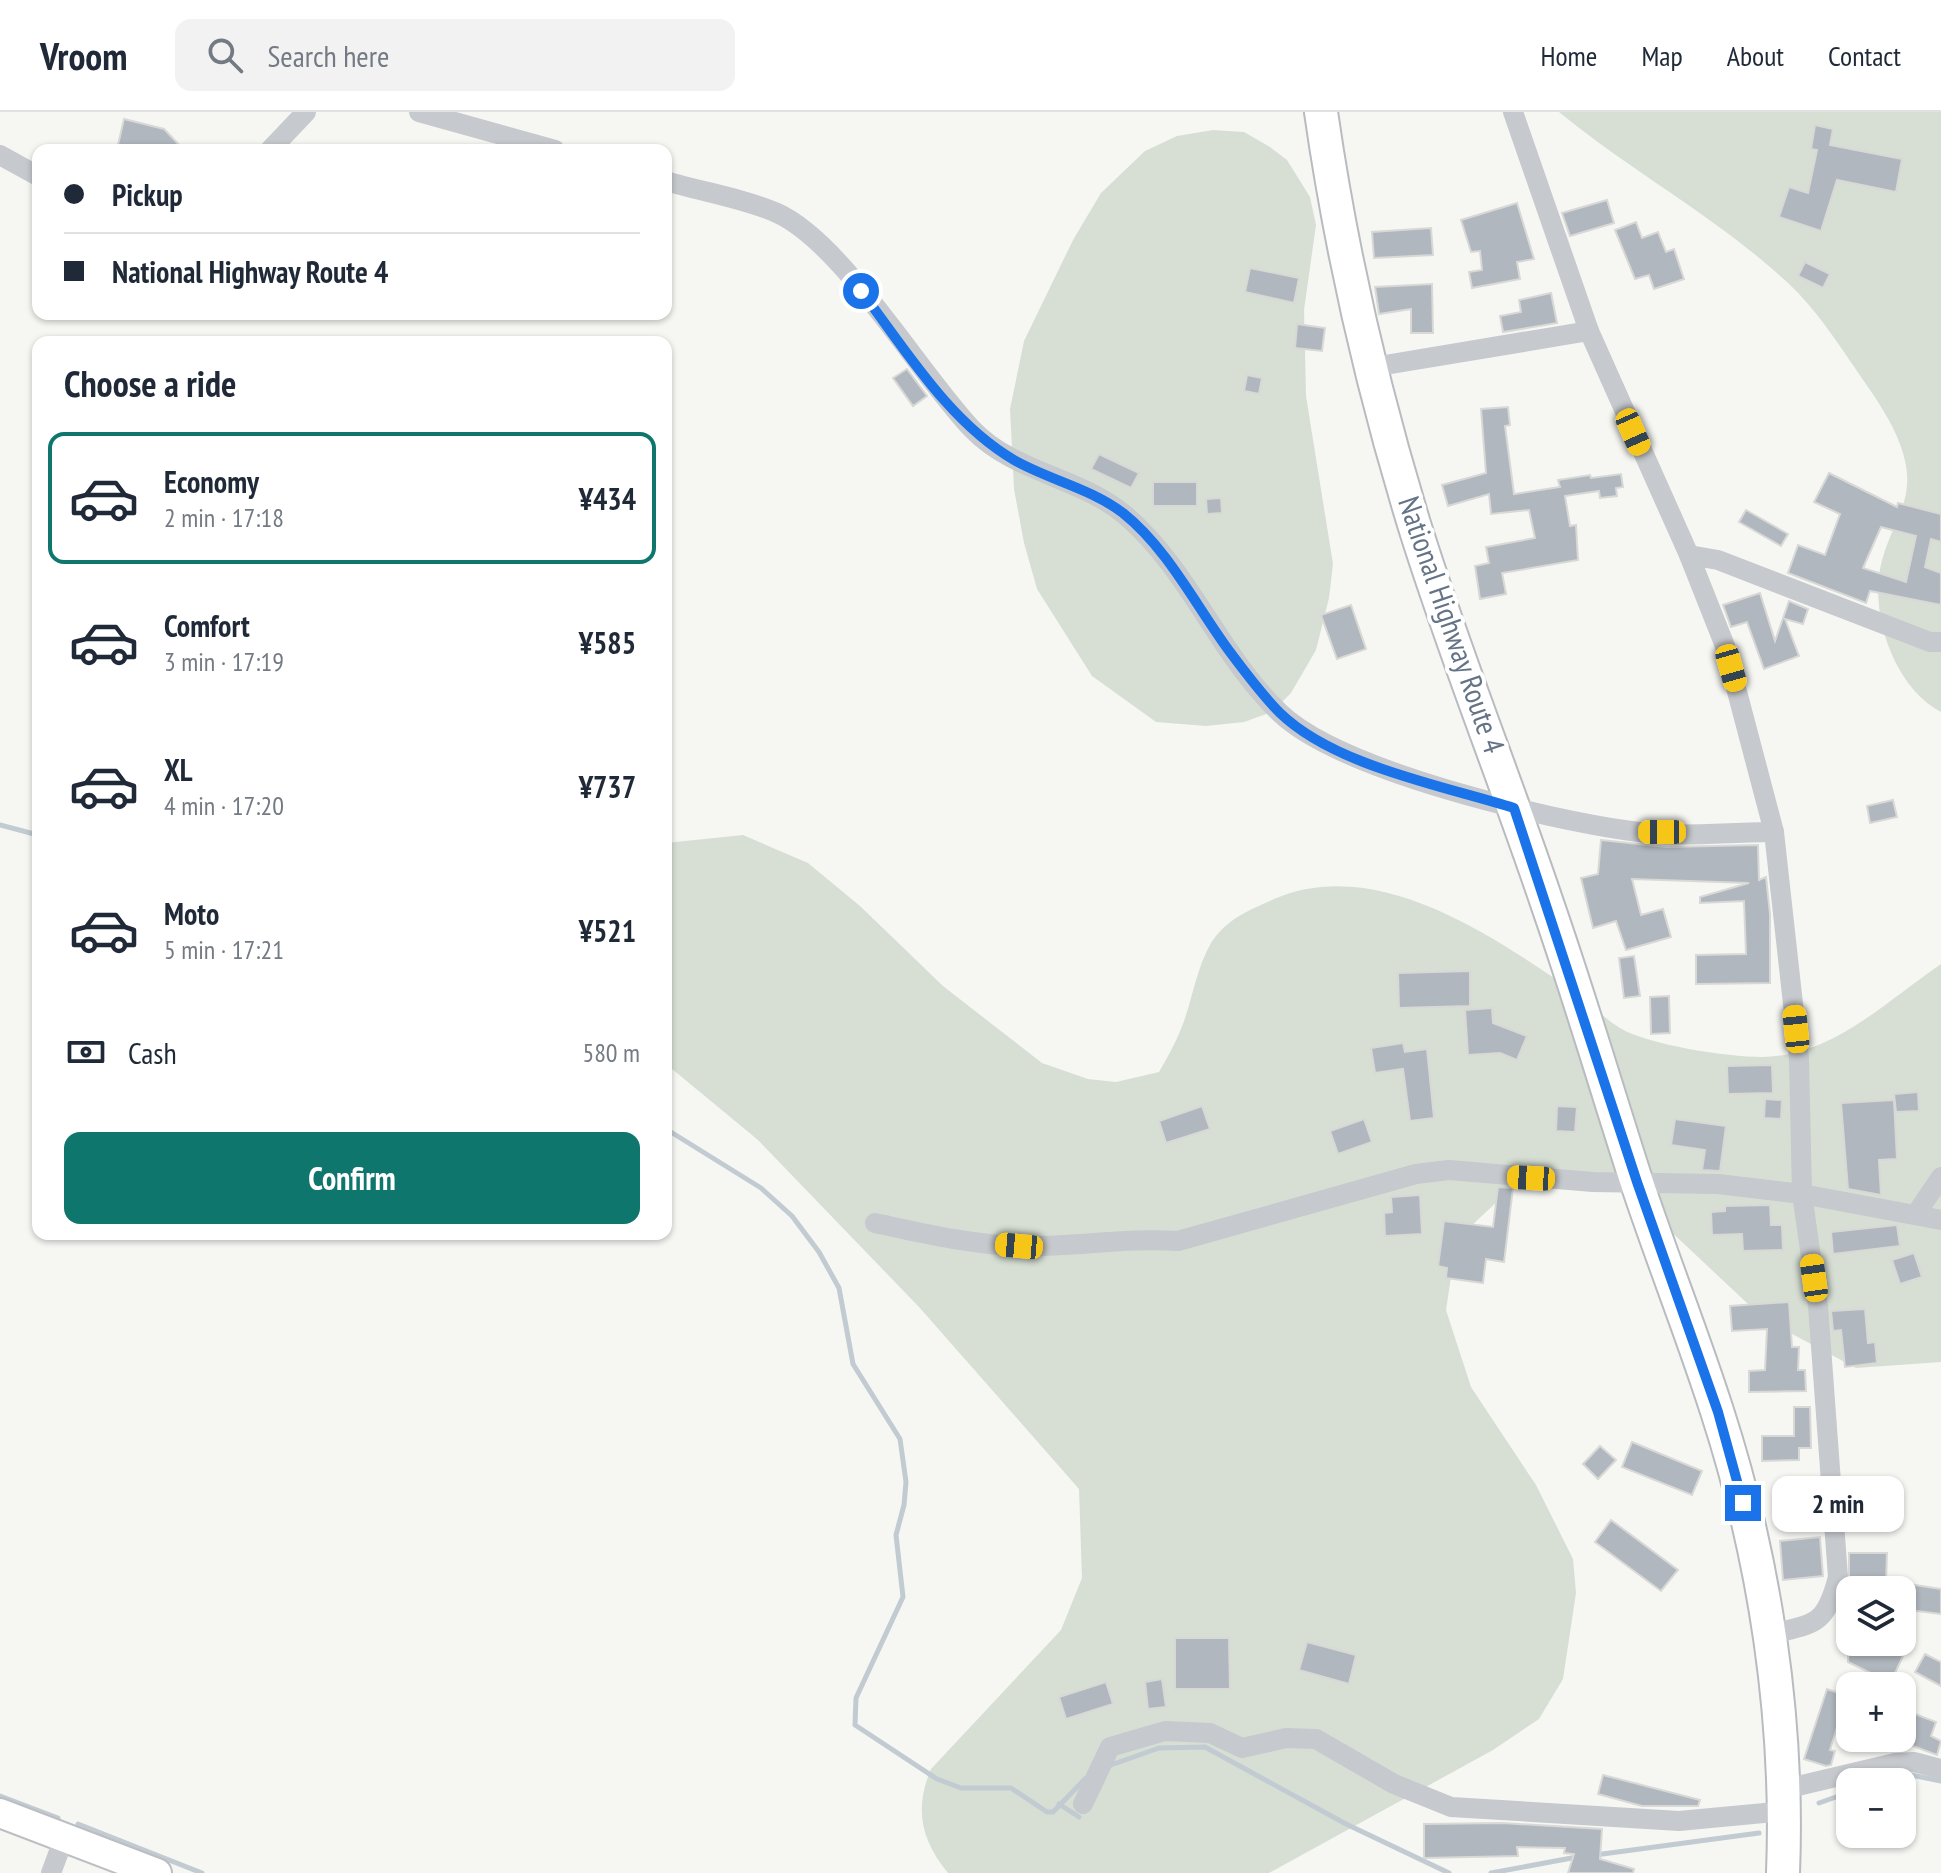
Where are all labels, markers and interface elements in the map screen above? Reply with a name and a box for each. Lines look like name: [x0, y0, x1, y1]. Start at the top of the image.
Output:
search box: [175, 19, 735, 91]
text: Vroom: [40, 31, 127, 80]
icon: search: [203, 33, 247, 77]
text: Search here: [267, 36, 389, 75]
text: Home: [1541, 37, 1597, 74]
text: Map: [1641, 37, 1683, 74]
text: About: [1727, 37, 1784, 74]
text: Contact: [1828, 37, 1901, 74]
text: Pickup: [112, 175, 183, 214]
text: National Highway Route 4: [112, 252, 388, 291]
route start: [843, 273, 879, 309]
text: Choose a ride: [64, 360, 236, 407]
car: [1612, 405, 1654, 459]
icon: car: [68, 462, 140, 534]
text: Economy: [164, 462, 259, 501]
text: ¥434: [579, 479, 636, 518]
street label: National Highway Route 4: [1390, 491, 1515, 758]
text: 2 min · 17:18: [164, 501, 284, 534]
icon: car: [68, 606, 140, 678]
text: Comfort: [164, 606, 250, 645]
text: ¥585: [579, 623, 636, 662]
car: [1713, 642, 1749, 694]
text: 3 min · 17:19: [164, 645, 284, 678]
icon: car: [68, 750, 140, 822]
text: XL: [164, 750, 193, 789]
text: ¥737: [579, 767, 636, 806]
text: 4 min · 17:20: [164, 789, 284, 822]
car: [1638, 820, 1686, 844]
icon: car: [68, 894, 140, 966]
text: Moto: [164, 894, 219, 933]
text: ¥521: [579, 911, 636, 950]
text: 5 min · 17:21: [164, 933, 284, 966]
car: [1782, 1004, 1810, 1054]
icon: cash: [64, 1030, 108, 1074]
text: Cash: [128, 1033, 177, 1072]
text: 580 m: [582, 1036, 640, 1069]
button: Confirm: [64, 1132, 640, 1224]
car: [1506, 1165, 1556, 1191]
car: [994, 1232, 1044, 1260]
car: [1799, 1253, 1829, 1303]
callout: 2 min: [1771, 1475, 1903, 1531]
route end: [1725, 1485, 1761, 1521]
text: 2 min: [1812, 1487, 1864, 1520]
map controls: [1836, 1576, 1916, 1848]
button: layers: [1836, 1576, 1916, 1656]
button: +: [1836, 1672, 1916, 1752]
button: −: [1836, 1768, 1916, 1848]

